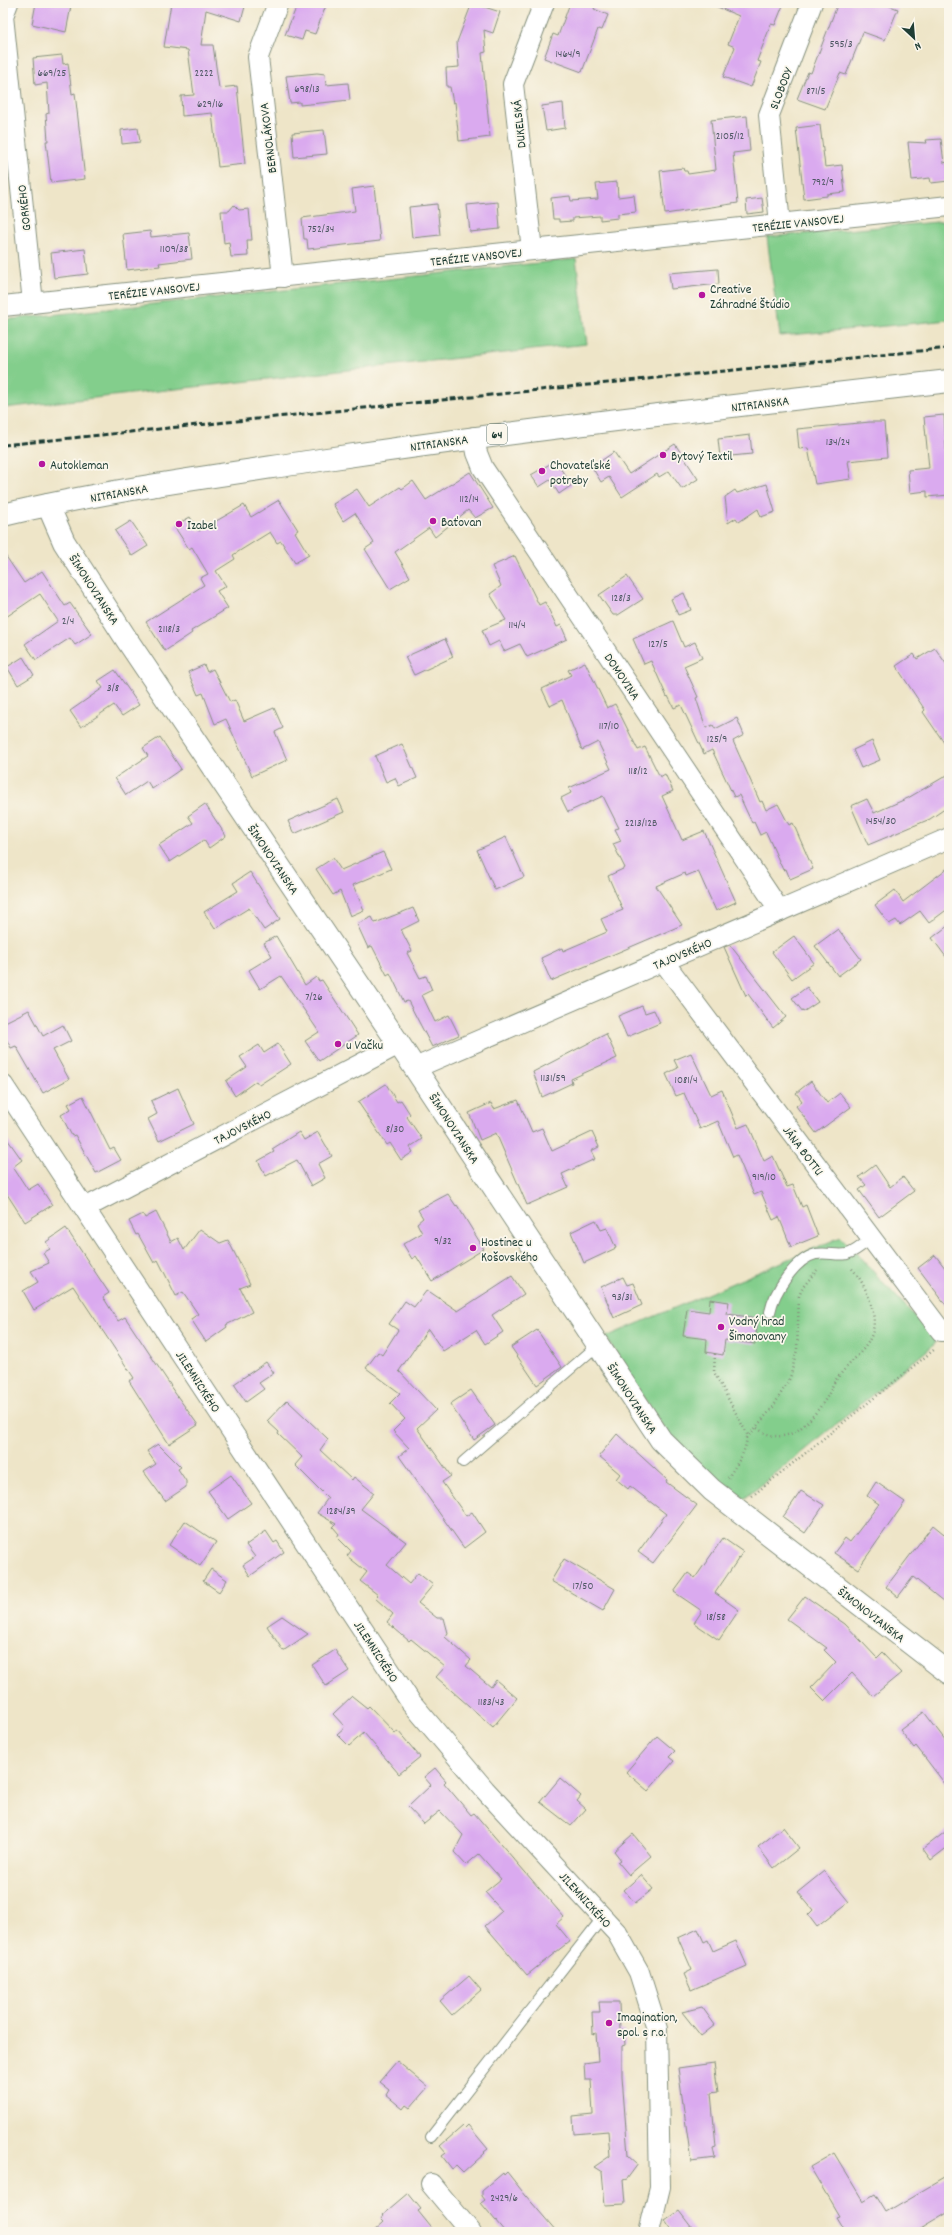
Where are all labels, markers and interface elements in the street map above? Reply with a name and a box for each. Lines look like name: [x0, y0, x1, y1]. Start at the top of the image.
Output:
north arrow: [894, 18, 934, 58]
house number: 595/3: [829, 37, 853, 53]
text: N: [911, 37, 923, 54]
house number: 1464/9: [555, 47, 581, 63]
street label: SLOBODY: [766, 64, 799, 113]
house number: 669/25: [38, 66, 66, 82]
house number: 2222: [194, 66, 214, 82]
house number: 698/13: [294, 82, 320, 98]
house number: 871/5: [806, 84, 826, 100]
house number: 629/16: [197, 97, 223, 113]
street label: DUKELSKÁ: [508, 98, 532, 149]
street label: BERNOLÁKOVA: [256, 101, 283, 174]
house number: 2105/12: [716, 129, 745, 145]
house number: 792/9: [812, 175, 834, 191]
street label: GORKÉHO: [14, 184, 37, 232]
street label: TERÉZIE VANSOVEJ: [752, 210, 845, 239]
house number: 752/34: [308, 222, 334, 238]
house number: 1109/38: [160, 242, 188, 258]
street label: TERÉZIE VANSOVEJ: [430, 244, 523, 273]
street label: TERÉZIE VANSOVEJ: [108, 278, 201, 307]
place label: Creative Záhradné Štúdio: [710, 281, 790, 315]
marker: Creative Záhradné Štúdio: [697, 290, 707, 300]
street label: NITRIANSKA: [730, 392, 790, 418]
road number: 64: [487, 424, 507, 444]
street label: NITRIANSKA: [409, 431, 470, 458]
house number: 134/24: [826, 435, 850, 451]
place label: Bytový Textil: [671, 448, 733, 467]
marker: Bytový Textil: [658, 450, 668, 460]
place label: Autokleman: [50, 457, 108, 476]
place label: Chovateľské potreby: [550, 457, 611, 491]
marker: Autokleman: [37, 459, 47, 469]
marker: Chovateľské potreby: [537, 466, 547, 476]
street label: NITRIANSKA: [89, 480, 150, 509]
house number: 112/14: [459, 492, 479, 508]
place label: Baťovan: [441, 514, 482, 533]
marker: Baťovan: [428, 516, 438, 526]
place label: Izabel: [187, 517, 217, 536]
marker: Izabel: [174, 519, 184, 529]
street label: ŠIMONOVIANSKA: [63, 551, 123, 629]
house number: 128/3: [611, 591, 631, 607]
house number: 2/4: [62, 614, 74, 630]
house number: 114/4: [508, 618, 526, 634]
house number: 2118/3: [158, 622, 180, 638]
house number: 127/5: [648, 637, 668, 653]
street label: DOMOVINA: [598, 650, 644, 705]
house number: 3/8: [107, 681, 119, 697]
house number: 117/10: [599, 719, 619, 735]
house number: 125/9: [707, 732, 727, 748]
house number: 118/12: [628, 764, 648, 780]
house number: 1454/30: [866, 814, 896, 830]
house number: 2213/12B: [625, 816, 657, 832]
street label: ŠIMONOVIANSKA: [241, 822, 302, 899]
street label: TAJOVSKÉHO: [650, 934, 715, 976]
house number: 7/26: [305, 990, 323, 1006]
place label: u Vačku: [346, 1037, 383, 1056]
marker: u Vačku: [333, 1039, 343, 1049]
house number: 1131/59: [540, 1071, 566, 1087]
house number: 1081/4: [675, 1073, 697, 1089]
street label: ŠIMONOVIANSKA: [423, 1090, 483, 1168]
street label: TAJOVSKÉHO: [211, 1106, 275, 1151]
house number: 8/30: [386, 1122, 404, 1138]
street label: JÁNA BOTTU: [777, 1123, 827, 1180]
house number: 919/10: [752, 1170, 776, 1186]
house number: 9/32: [434, 1234, 452, 1250]
place label: Hostinec u Košovského: [481, 1234, 538, 1268]
marker: Hostinec u Košovského: [468, 1243, 478, 1253]
house number: 93/31: [612, 1290, 632, 1306]
place label: Vodný hrad Šimonovany: [729, 1313, 787, 1347]
marker: Vodný hrad Šimonovany: [716, 1322, 726, 1332]
street label: JILEMNICKÉHO: [170, 1348, 224, 1417]
street label: ŠIMONOVIANSKA: [601, 1360, 661, 1438]
house number: 1284/39: [326, 1504, 356, 1520]
house number: 17/50: [573, 1579, 593, 1595]
street label: ŠIMONOVIANSKA: [833, 1584, 908, 1648]
house number: 18/58: [706, 1610, 726, 1626]
street label: JILEMNICKÉHO: [348, 1618, 402, 1687]
house number: 1183/43: [478, 1695, 504, 1711]
street label: JILEMNICKÉHO: [553, 1868, 615, 1933]
place label: Imagination, spol. s r.o.: [617, 2009, 678, 2043]
marker: Imagination, spol. s r.o.: [604, 2018, 614, 2028]
house number: 2429/6: [490, 2191, 518, 2207]

